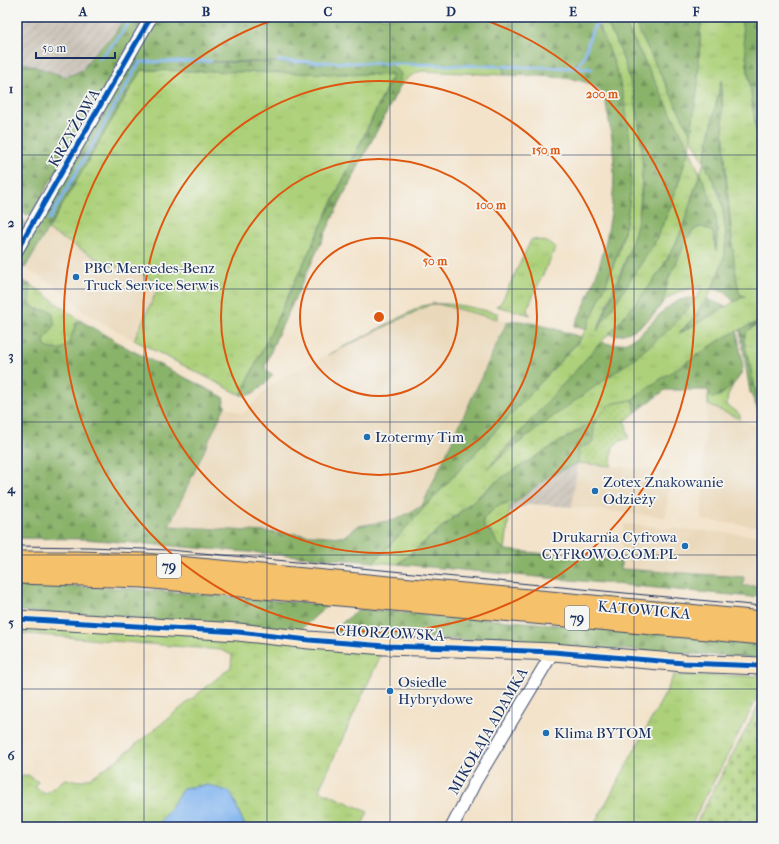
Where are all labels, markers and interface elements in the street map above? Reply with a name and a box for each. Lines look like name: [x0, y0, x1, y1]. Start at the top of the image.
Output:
text: A: [78, 4, 88, 19]
text: B: [202, 4, 211, 19]
text: C: [324, 4, 333, 19]
text: D: [446, 4, 456, 19]
text: E: [569, 4, 577, 19]
text: F: [692, 4, 700, 19]
scale bar: [36, 34, 115, 60]
text: 50 m: [42, 41, 66, 55]
text: 1: [9, 81, 14, 96]
street label: KRZYŻOWA: [44, 85, 104, 170]
text: 200 m: [586, 87, 619, 101]
text: 150 m: [532, 143, 561, 157]
text: 100 m: [476, 198, 507, 212]
text: 2: [8, 215, 15, 230]
text: 50 m: [423, 254, 448, 268]
place label: PBC Mercedes-Benz Truck Service Serwis: [84, 259, 219, 294]
marker: PBC Mercedes-Benz Truck Service Serwis: [71, 272, 81, 282]
centre of rings: [372, 310, 386, 324]
text: 3: [8, 348, 14, 364]
place label: Izotermy Tim: [375, 428, 465, 446]
marker: Izotermy Tim: [362, 432, 372, 442]
place label: Zotex Znakowanie Odzieży: [603, 473, 724, 508]
text: 4: [6, 481, 16, 497]
marker: Zotex Znakowanie Odzieży: [590, 486, 600, 496]
place label: Drukarnia Cyfrowa CYFROWO.COM.PL: [542, 528, 678, 563]
marker: Drukarnia Cyfrowa CYFROWO.COM.PL: [680, 541, 690, 551]
road number: 79: [157, 554, 181, 578]
street label: KATOWICKA: [597, 597, 691, 623]
road number: 79: [565, 606, 589, 630]
text: 5: [8, 615, 14, 630]
street label: CHORZOWSKA: [335, 621, 445, 645]
street label: MIKOŁAJA ADAMKA: [444, 664, 532, 798]
place label: Osiedle Hybrydowe: [398, 673, 474, 708]
marker: Osiedle Hybrydowe: [385, 686, 395, 696]
place label: Klima BYTOM: [554, 724, 652, 742]
marker: Klima BYTOM: [541, 728, 551, 738]
text: 6: [7, 748, 15, 763]

